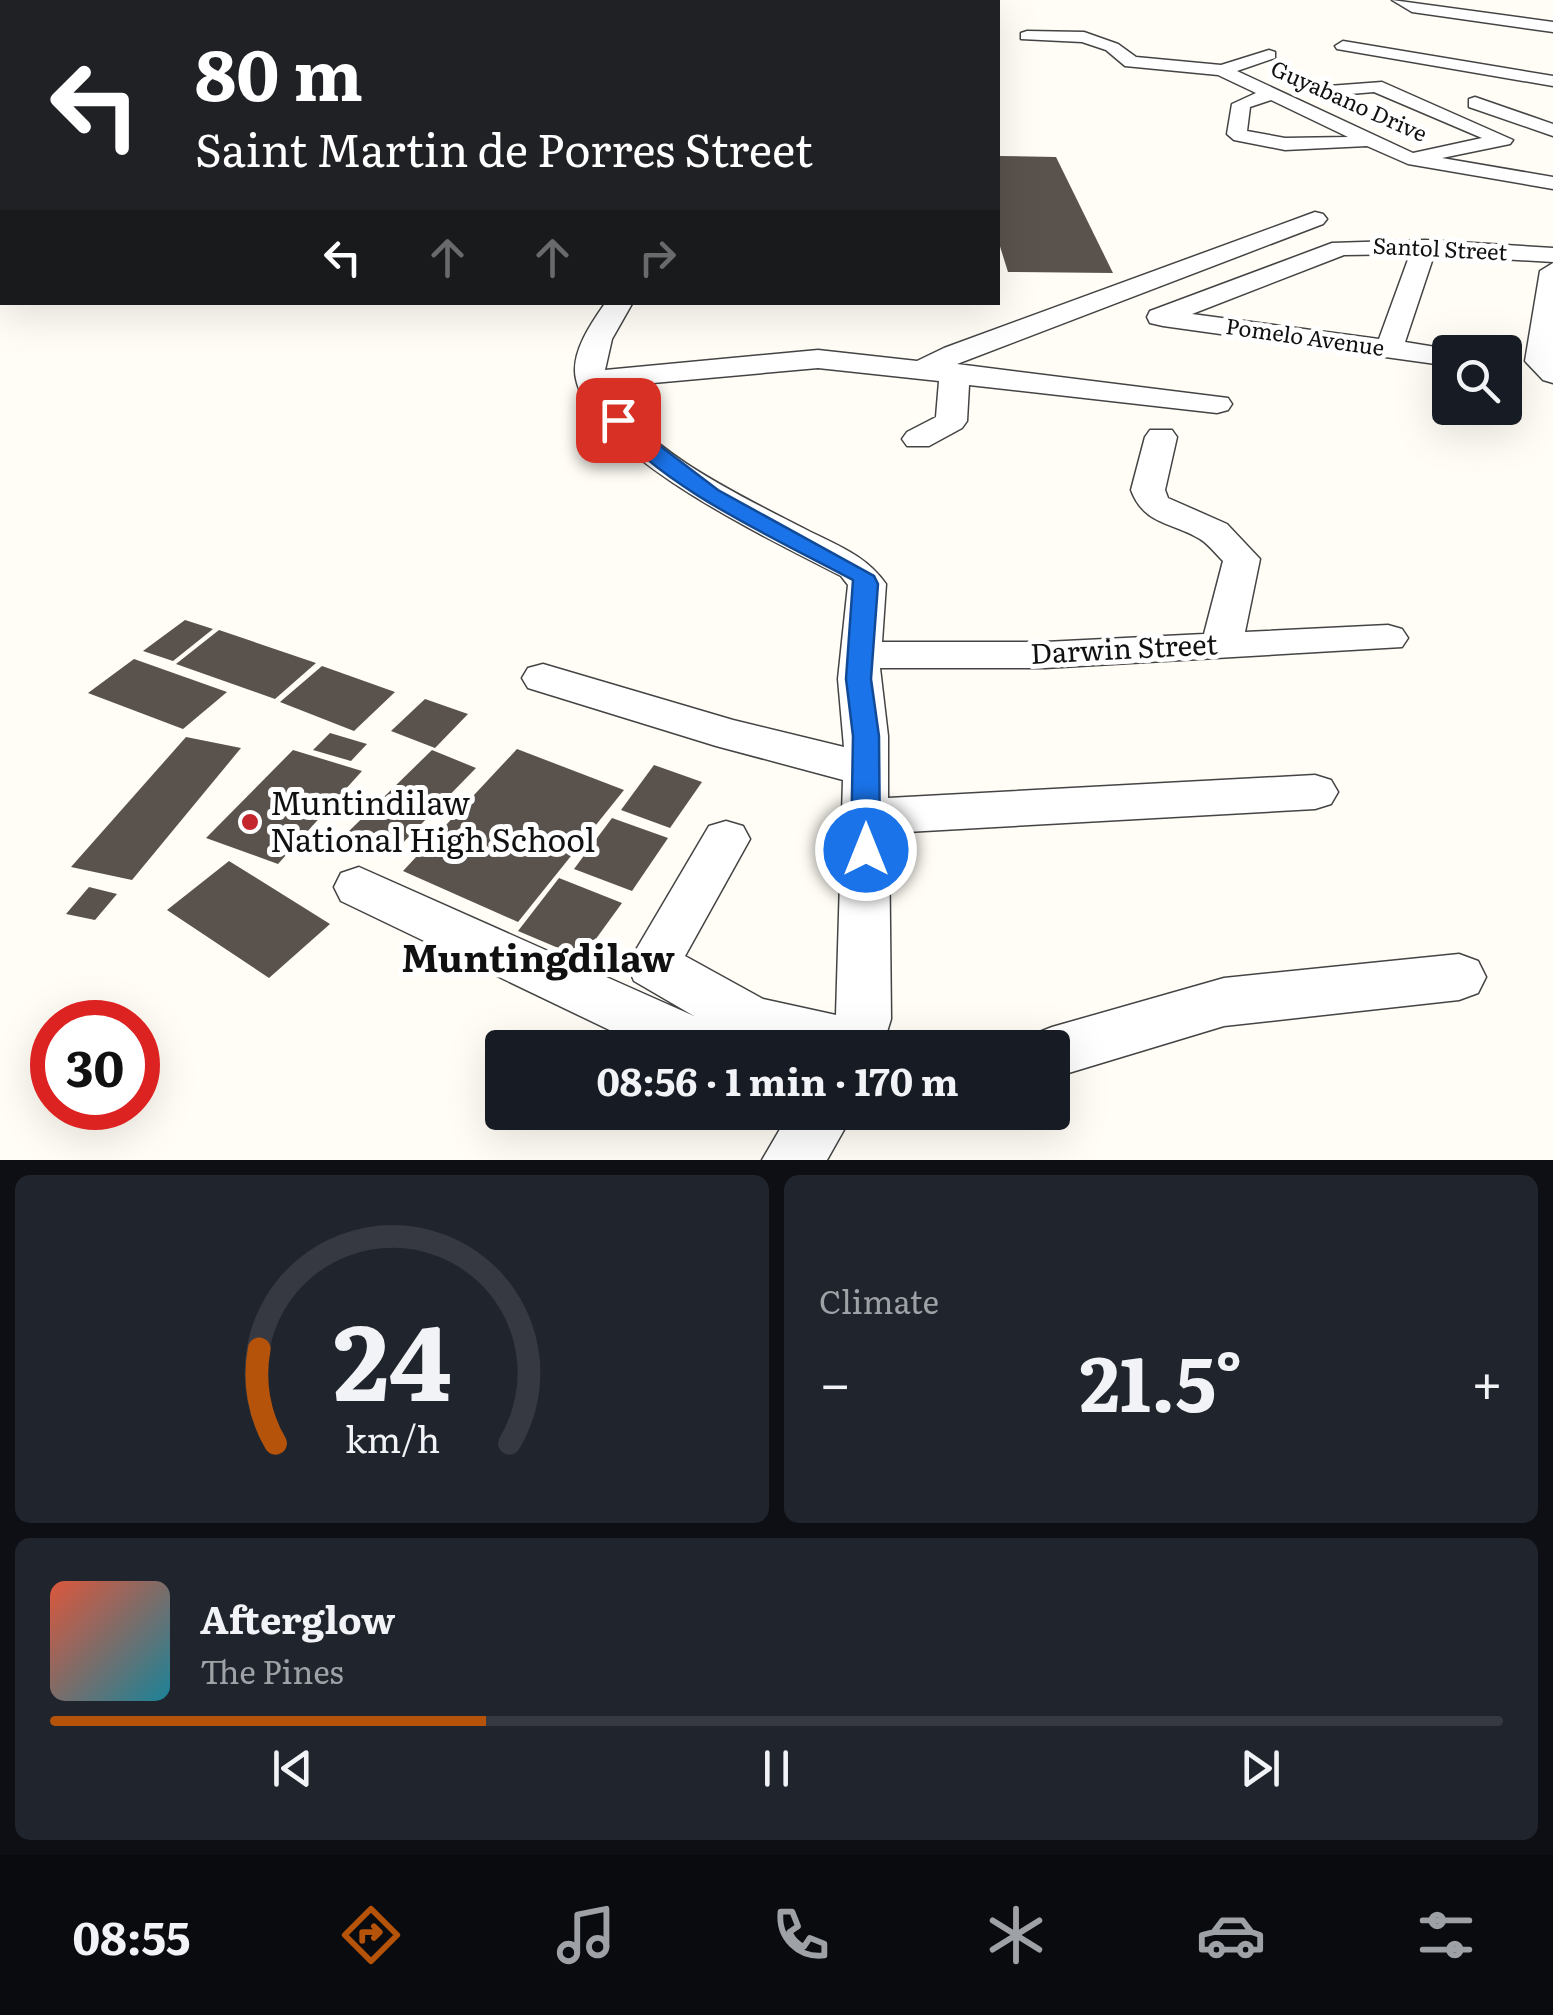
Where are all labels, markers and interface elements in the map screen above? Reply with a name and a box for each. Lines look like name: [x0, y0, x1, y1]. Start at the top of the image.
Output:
text: 80 m: [195, 19, 363, 123]
icon: left: [30, 40, 160, 170]
street label: Guyabano Drive: [1266, 50, 1433, 149]
text: Saint Martin de Porres Street: [195, 114, 813, 181]
street label: Santol Street: [1372, 228, 1508, 268]
icon: left: [315, 230, 370, 285]
icon: ahead: [420, 230, 475, 285]
icon: ahead: [525, 230, 580, 285]
icon: right: [630, 230, 685, 285]
street label: Pomelo Avenue: [1224, 308, 1387, 363]
map controls: [1432, 335, 1522, 425]
button: search: [1432, 335, 1522, 425]
pin: [576, 378, 661, 463]
icon: arrive: [591, 393, 646, 448]
street label: Darwin Street: [1029, 621, 1219, 673]
place label: Muntindilaw National High School: [270, 777, 595, 862]
position arrow: [814, 798, 918, 902]
marker: Muntindilaw National High School: [239, 811, 261, 833]
district label: Muntingdilaw: [401, 927, 675, 984]
speed limit sign: 30: [30, 1000, 160, 1130]
text: 08:56 · 1 min · 170 m: [596, 1051, 959, 1108]
text: Climate: [819, 1276, 939, 1324]
text: 24: [333, 1279, 451, 1433]
text: 21.5°: [1079, 1324, 1243, 1435]
text: −: [819, 1339, 851, 1421]
text: +: [1471, 1339, 1503, 1421]
text: km/h: [344, 1411, 440, 1464]
text: Afterglow: [200, 1589, 395, 1646]
text: The Pines: [200, 1646, 344, 1694]
icon: previous: [265, 1741, 320, 1796]
icon: pause: [749, 1741, 804, 1796]
icon: next: [1233, 1741, 1288, 1796]
icon: directions: [336, 1900, 406, 1970]
icon: music: [551, 1900, 621, 1970]
icon: phone: [766, 1900, 836, 1970]
icon: climate: [981, 1900, 1051, 1970]
icon: car: [1196, 1900, 1266, 1970]
icon: filters: [1411, 1900, 1481, 1970]
text: 08:55: [73, 1902, 191, 1969]

